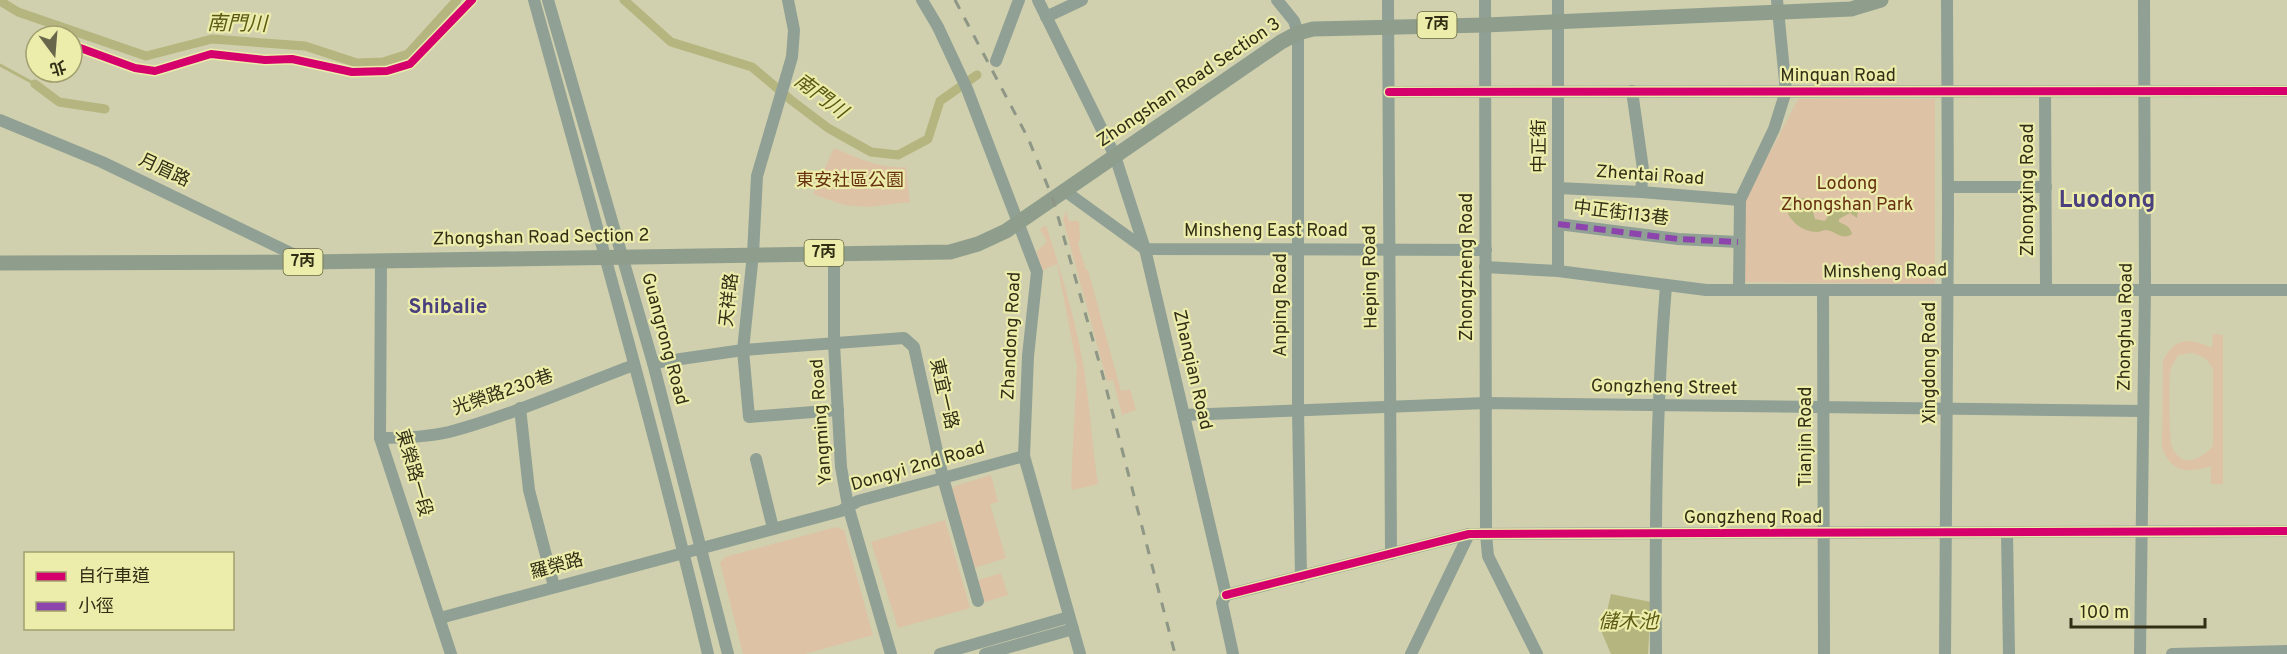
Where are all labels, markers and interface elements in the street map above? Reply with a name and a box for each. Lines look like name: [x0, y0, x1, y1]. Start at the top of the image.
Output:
water label: 南門川: [207, 11, 269, 39]
road number: 7丙: [1418, 12, 1456, 38]
street label: Zhongshan Road Section 3: [1093, 13, 1285, 153]
north arrow: [24, 24, 84, 84]
text: 北: [47, 55, 68, 78]
street label: Minquan Road: [1780, 65, 1896, 88]
water label: 南門川: [788, 69, 853, 127]
street label: 中正街: [1529, 119, 1552, 173]
street label: Zhongxing Road: [2017, 123, 2040, 257]
street label: 月眉路: [135, 149, 193, 193]
street label: Zhentai Road: [1595, 161, 1705, 191]
park label: 東安社區公園: [796, 170, 904, 193]
park label: Lodong Zhongshan Park: [1781, 173, 1913, 217]
district label: Luodong: [2059, 186, 2155, 216]
street label: Zhongzheng Road: [1456, 193, 1479, 341]
street label: 中正街113巷: [1572, 197, 1670, 231]
street label: Minsheng East Road: [1184, 220, 1348, 243]
street label: Zhongshan Road Section 2: [432, 225, 650, 251]
street label: Heping Road: [1359, 225, 1383, 329]
road number: 7丙: [804, 240, 844, 266]
road number: 7丙: [284, 249, 322, 275]
street label: Anping Road: [1270, 253, 1293, 357]
street label: Minsheng Road: [1823, 259, 1947, 285]
street label: Zhonghua Road: [2113, 263, 2139, 391]
street label: Guangrong Road: [635, 270, 693, 408]
street label: Zhandong Road: [997, 271, 1027, 401]
street label: 天祥路: [716, 272, 744, 328]
district label: Shibalie: [409, 294, 487, 321]
street label: Xingdong Road: [1919, 302, 1942, 424]
street label: Zhanqian Road: [1167, 308, 1217, 432]
street label: 東宜一路: [924, 356, 962, 432]
street label: Yangming Road: [806, 358, 838, 486]
street label: 光榮路230巷: [450, 365, 556, 421]
street label: Gongzheng Street: [1591, 375, 1737, 401]
street label: Tianjin Road: [1795, 387, 1818, 487]
street label: 東榮路一段: [390, 427, 436, 519]
street label: Dongyi 2nd Road: [848, 437, 988, 497]
street label: Gongzheng Road: [1684, 507, 1822, 530]
street label: 羅榮路: [528, 549, 586, 585]
legend: [24, 552, 234, 630]
text: 自行車道: [78, 566, 150, 589]
scale bar: [2071, 591, 2204, 629]
text: 小徑: [78, 596, 114, 619]
text: 100 m: [2080, 602, 2129, 625]
water label: 儲木池: [1598, 610, 1660, 636]

